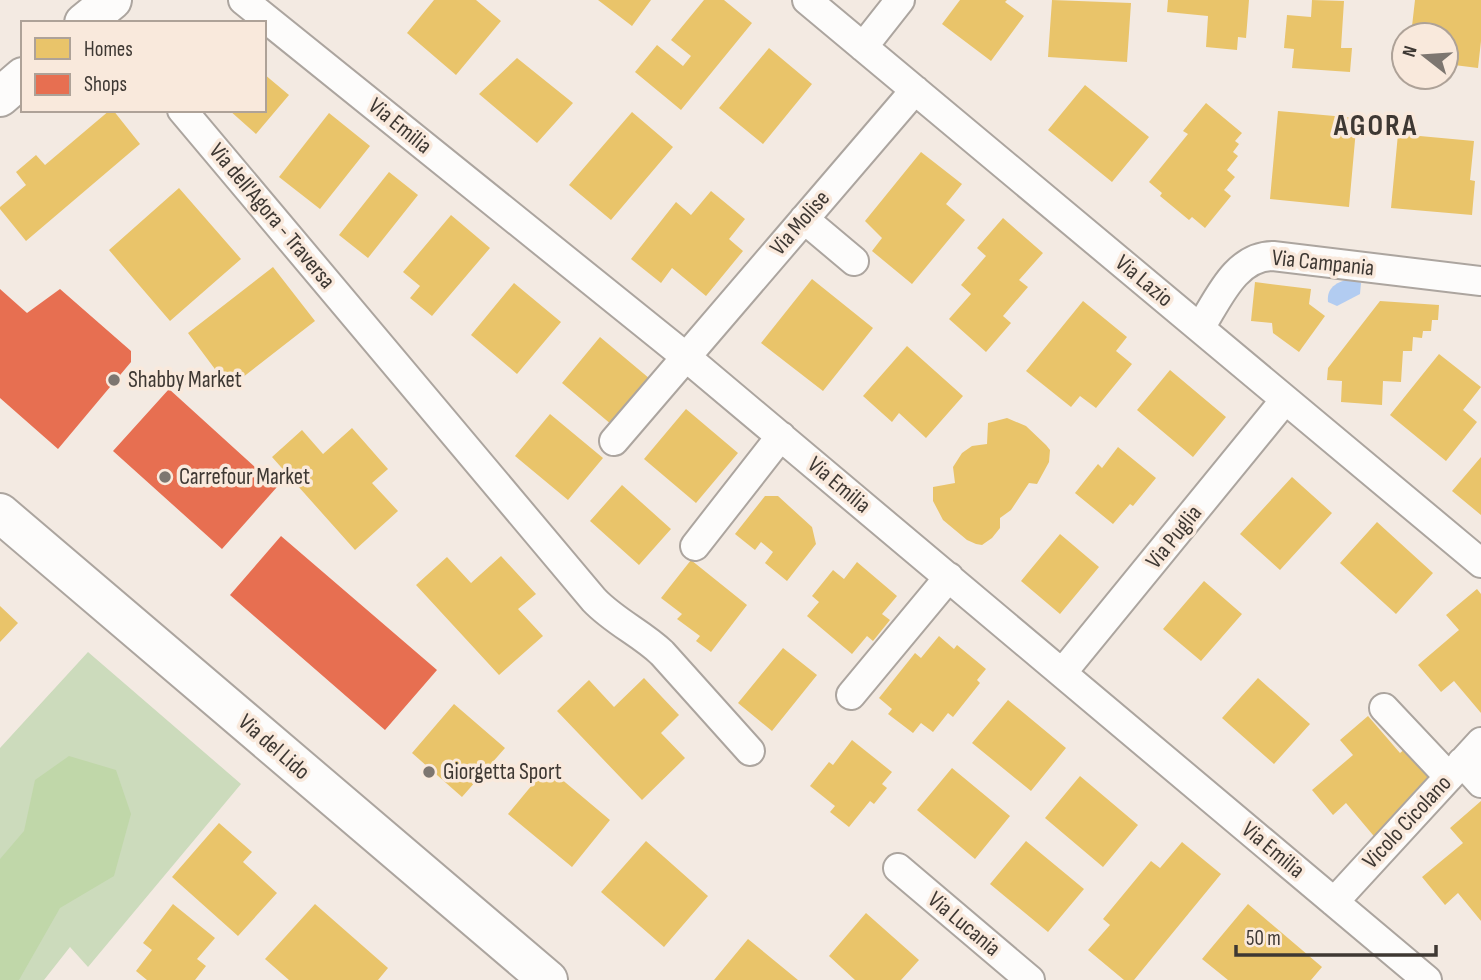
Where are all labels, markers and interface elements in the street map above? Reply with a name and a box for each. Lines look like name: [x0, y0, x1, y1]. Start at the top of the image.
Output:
legend: [21, 21, 266, 112]
north arrow: [1390, 21, 1460, 91]
text: Homes: [84, 37, 133, 62]
text: N: [1398, 43, 1423, 60]
text: Shops: [84, 72, 127, 97]
street label: Via Emilia: [363, 92, 437, 160]
district label: AGORA: [1333, 108, 1418, 144]
street label: Via dell'Agora - Traversa: [203, 137, 341, 295]
street label: Via Molise: [764, 185, 836, 261]
street label: Via Campania: [1270, 244, 1376, 282]
street label: Via Lazio: [1109, 249, 1179, 313]
place label: Shabby Market: [128, 366, 242, 394]
marker: Shabby Market: [106, 372, 122, 388]
street label: Via Emilia: [802, 451, 876, 519]
place label: Carrefour Market: [179, 463, 310, 491]
marker: Carrefour Market: [157, 469, 173, 485]
street label: Via Puglia: [1140, 500, 1208, 574]
street label: Via del Lido: [232, 708, 316, 786]
place label: Giorgetta Sport: [443, 758, 562, 786]
marker: Giorgetta Sport: [421, 764, 437, 780]
street label: Vicolo Cicolano: [1357, 770, 1457, 874]
street label: Via Emilia: [1236, 816, 1310, 884]
street label: Via Lucania: [922, 886, 1006, 962]
scale bar: [1236, 914, 1436, 958]
text: 50 m: [1246, 926, 1281, 951]

